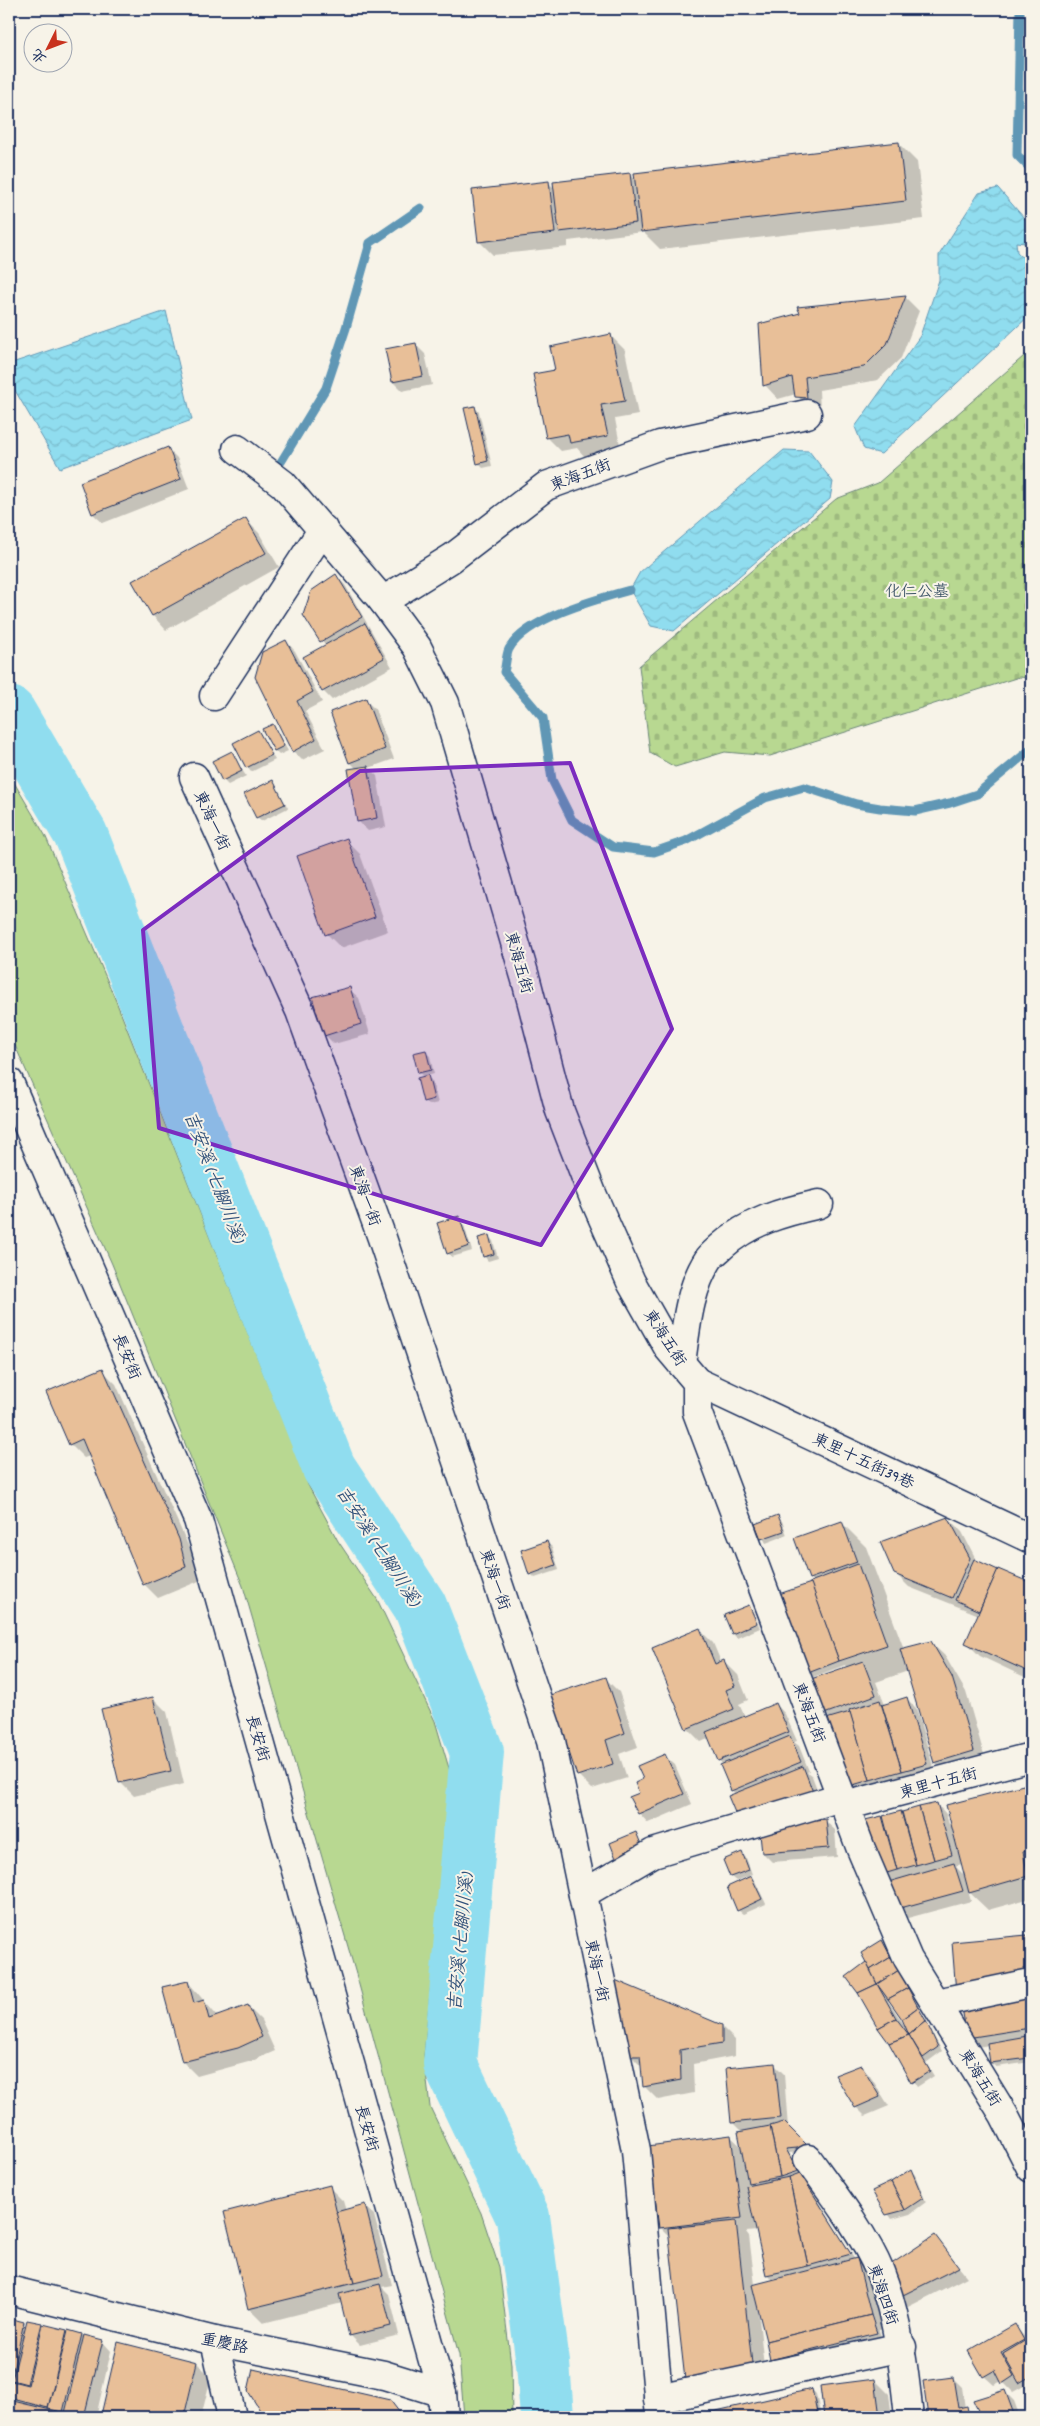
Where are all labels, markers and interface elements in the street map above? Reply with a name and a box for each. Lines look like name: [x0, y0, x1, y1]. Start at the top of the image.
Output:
north arrow: [22, 22, 72, 72]
text: 北: [28, 43, 52, 67]
street label: 東海五街: [547, 454, 615, 499]
park label: 化仁公墓: [885, 581, 949, 604]
street label: 東海一街: [187, 787, 235, 855]
street label: 東海五街: [498, 929, 537, 997]
water label: 吉安溪 (七腳川溪): [176, 1108, 250, 1249]
street label: 東海一街: [342, 1162, 385, 1230]
street label: 東海五街: [637, 1305, 691, 1371]
street label: 長安街: [106, 1330, 146, 1384]
street label: 東里十五街39巷: [808, 1429, 918, 1496]
water label: 吉安溪 (七腳川溪): [329, 1482, 426, 1614]
street label: 東海一街: [472, 1546, 515, 1614]
street label: 東海五街: [785, 1679, 830, 1747]
street label: 長安街: [239, 1712, 274, 1765]
street label: 東里十五街: [897, 1763, 980, 1806]
water label: 吉安溪 (七腳川溪): [444, 1870, 481, 2013]
street label: 東海一街: [578, 1937, 613, 2004]
street label: 東海五街: [952, 2045, 1006, 2112]
street label: 長安街: [348, 2102, 383, 2155]
street label: 東海四街: [860, 2261, 903, 2329]
street label: 重慶路: [199, 2328, 250, 2361]

